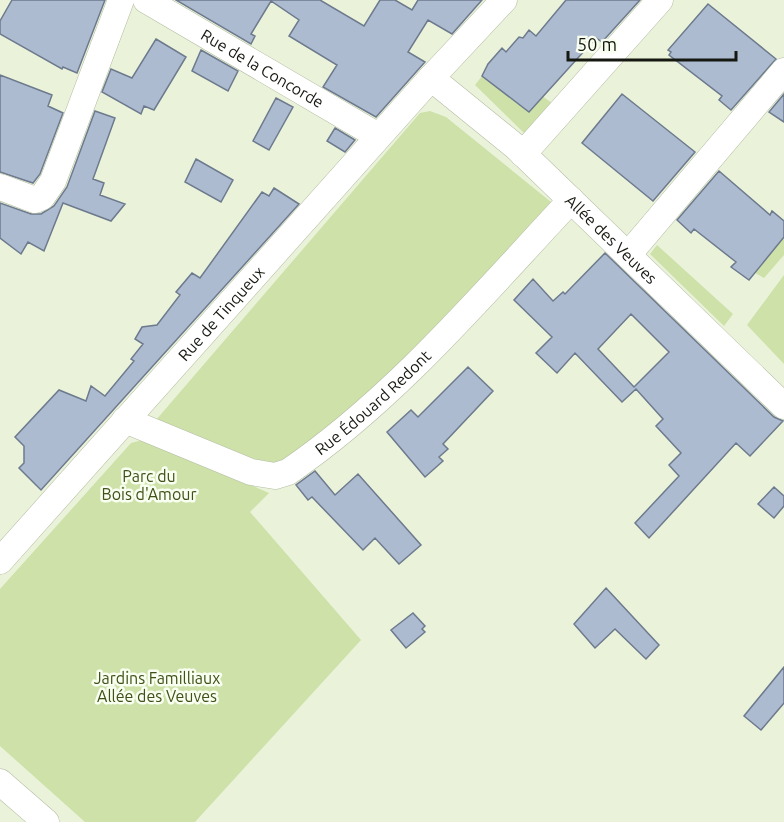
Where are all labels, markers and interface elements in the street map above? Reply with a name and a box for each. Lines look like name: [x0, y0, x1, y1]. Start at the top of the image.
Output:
scale bar: [568, 24, 736, 62]
street label: Rue de la Concorde: [198, 25, 327, 111]
text: 50 m: [577, 34, 617, 54]
street label: Allée des Veuves: [562, 191, 661, 287]
street label: Rue de Tinqueux: [174, 262, 268, 364]
street label: Rue Édouard Redont: [311, 346, 435, 458]
park label: Parc du Bois d'Amour: [102, 467, 196, 503]
park label: Jardins Familliaux Allée des Veuves: [94, 669, 220, 705]

